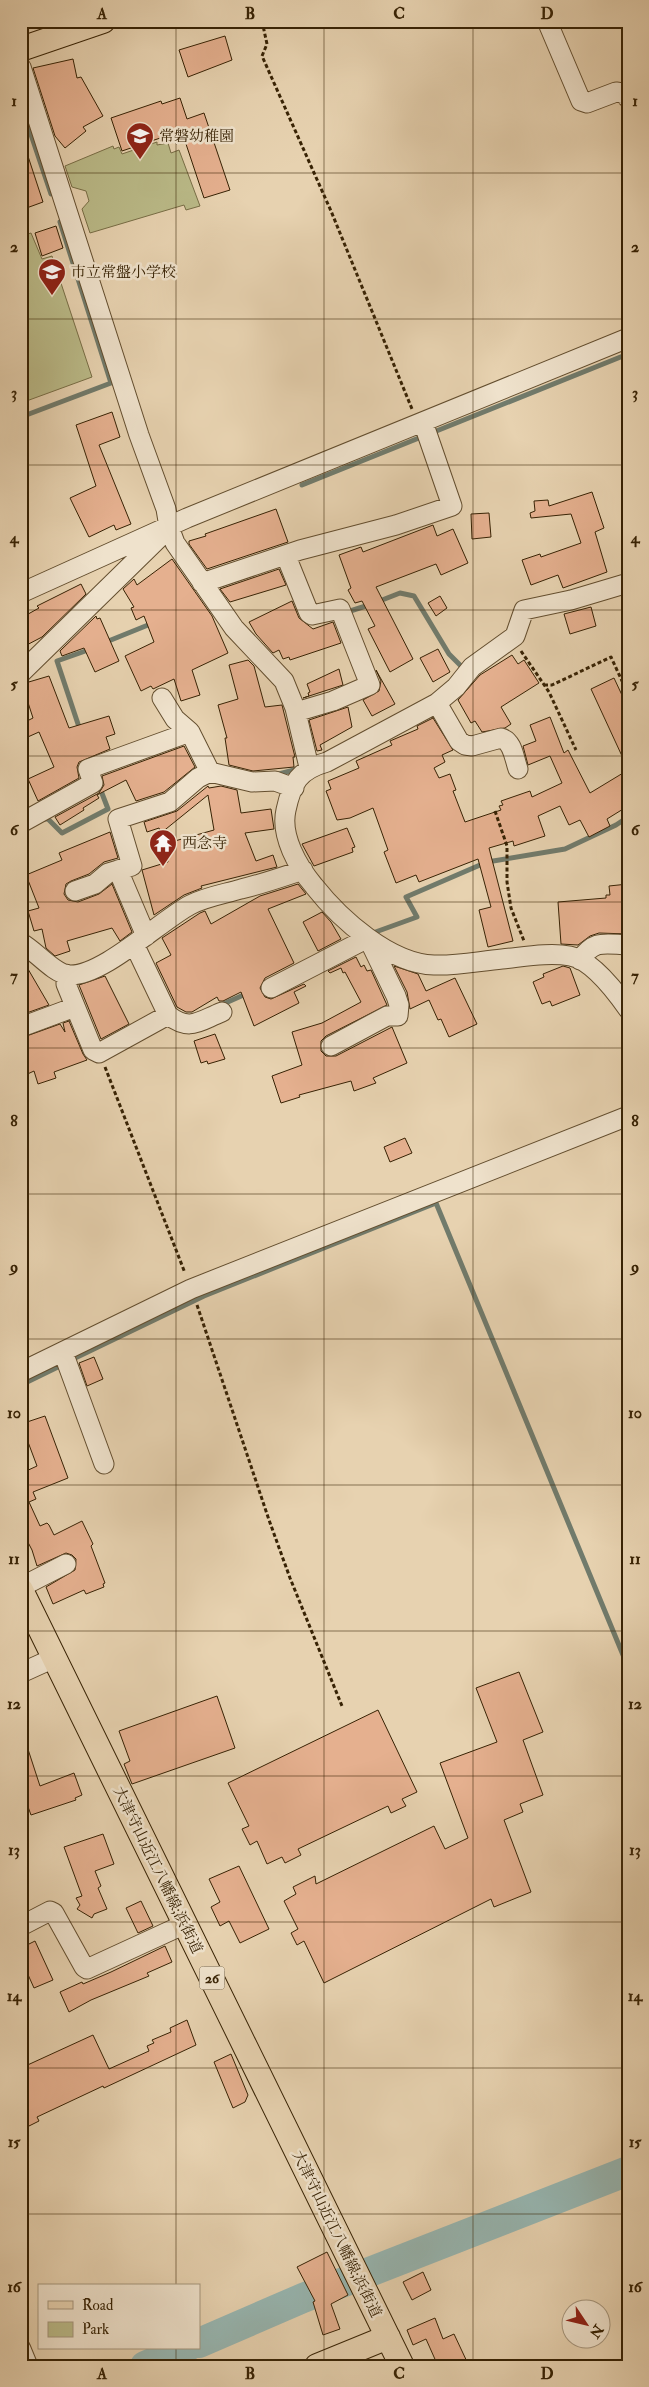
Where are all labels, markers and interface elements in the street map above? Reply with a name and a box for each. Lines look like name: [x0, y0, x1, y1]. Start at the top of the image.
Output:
text: A: [96, 4, 108, 24]
text: B: [245, 4, 255, 24]
text: C: [393, 4, 405, 24]
text: D: [540, 4, 554, 24]
text: 1: [11, 91, 17, 111]
text: 1: [632, 91, 638, 111]
school or university icon: 常磐幼稚園: [125, 121, 155, 160]
place label: 常磐幼稚園: [159, 127, 234, 146]
text: 2: [10, 237, 18, 257]
text: 2: [631, 237, 639, 257]
school or university icon: 市立常盤小学校: [37, 257, 67, 296]
place label: 市立常盤小学校: [71, 263, 176, 282]
text: 3: [11, 383, 17, 403]
text: 3: [632, 383, 638, 403]
text: 4: [9, 528, 20, 548]
text: 4: [630, 528, 641, 548]
text: 5: [10, 674, 18, 694]
text: 5: [631, 674, 639, 694]
text: 6: [10, 820, 20, 840]
text: 6: [631, 820, 641, 840]
temple icon: 西念寺: [148, 828, 178, 867]
place label: 西念寺: [182, 834, 227, 853]
text: 7: [10, 966, 18, 986]
text: 7: [631, 966, 639, 986]
text: 8: [10, 1111, 18, 1131]
text: 8: [631, 1111, 639, 1131]
text: 9: [8, 1257, 18, 1277]
text: 9: [629, 1257, 639, 1277]
text: 10: [7, 1403, 21, 1423]
text: 10: [628, 1403, 642, 1423]
text: 11: [8, 1549, 20, 1569]
text: 11: [629, 1549, 641, 1569]
text: 12: [7, 1694, 21, 1714]
text: 12: [628, 1694, 642, 1714]
street label: 大津守山近江八幡線;浜街道: [109, 1783, 206, 1957]
text: 13: [8, 1840, 20, 1860]
text: 13: [629, 1840, 641, 1860]
road number: 26: [200, 1966, 224, 1990]
text: 14: [7, 1986, 23, 2006]
text: 14: [628, 1986, 644, 2006]
text: 15: [8, 2132, 21, 2152]
text: 15: [629, 2132, 642, 2152]
street label: 大津守山近江八幡線;浜街道: [288, 2147, 385, 2321]
text: 16: [7, 2277, 23, 2297]
text: 16: [628, 2277, 644, 2297]
legend: [38, 2284, 200, 2350]
text: Road: [82, 2296, 114, 2315]
north arrow: [562, 2300, 612, 2350]
text: Park: [82, 2320, 109, 2339]
text: N: [585, 2320, 607, 2342]
text: A: [96, 2364, 108, 2384]
text: B: [245, 2364, 255, 2384]
text: C: [393, 2364, 405, 2384]
text: D: [540, 2364, 554, 2384]

